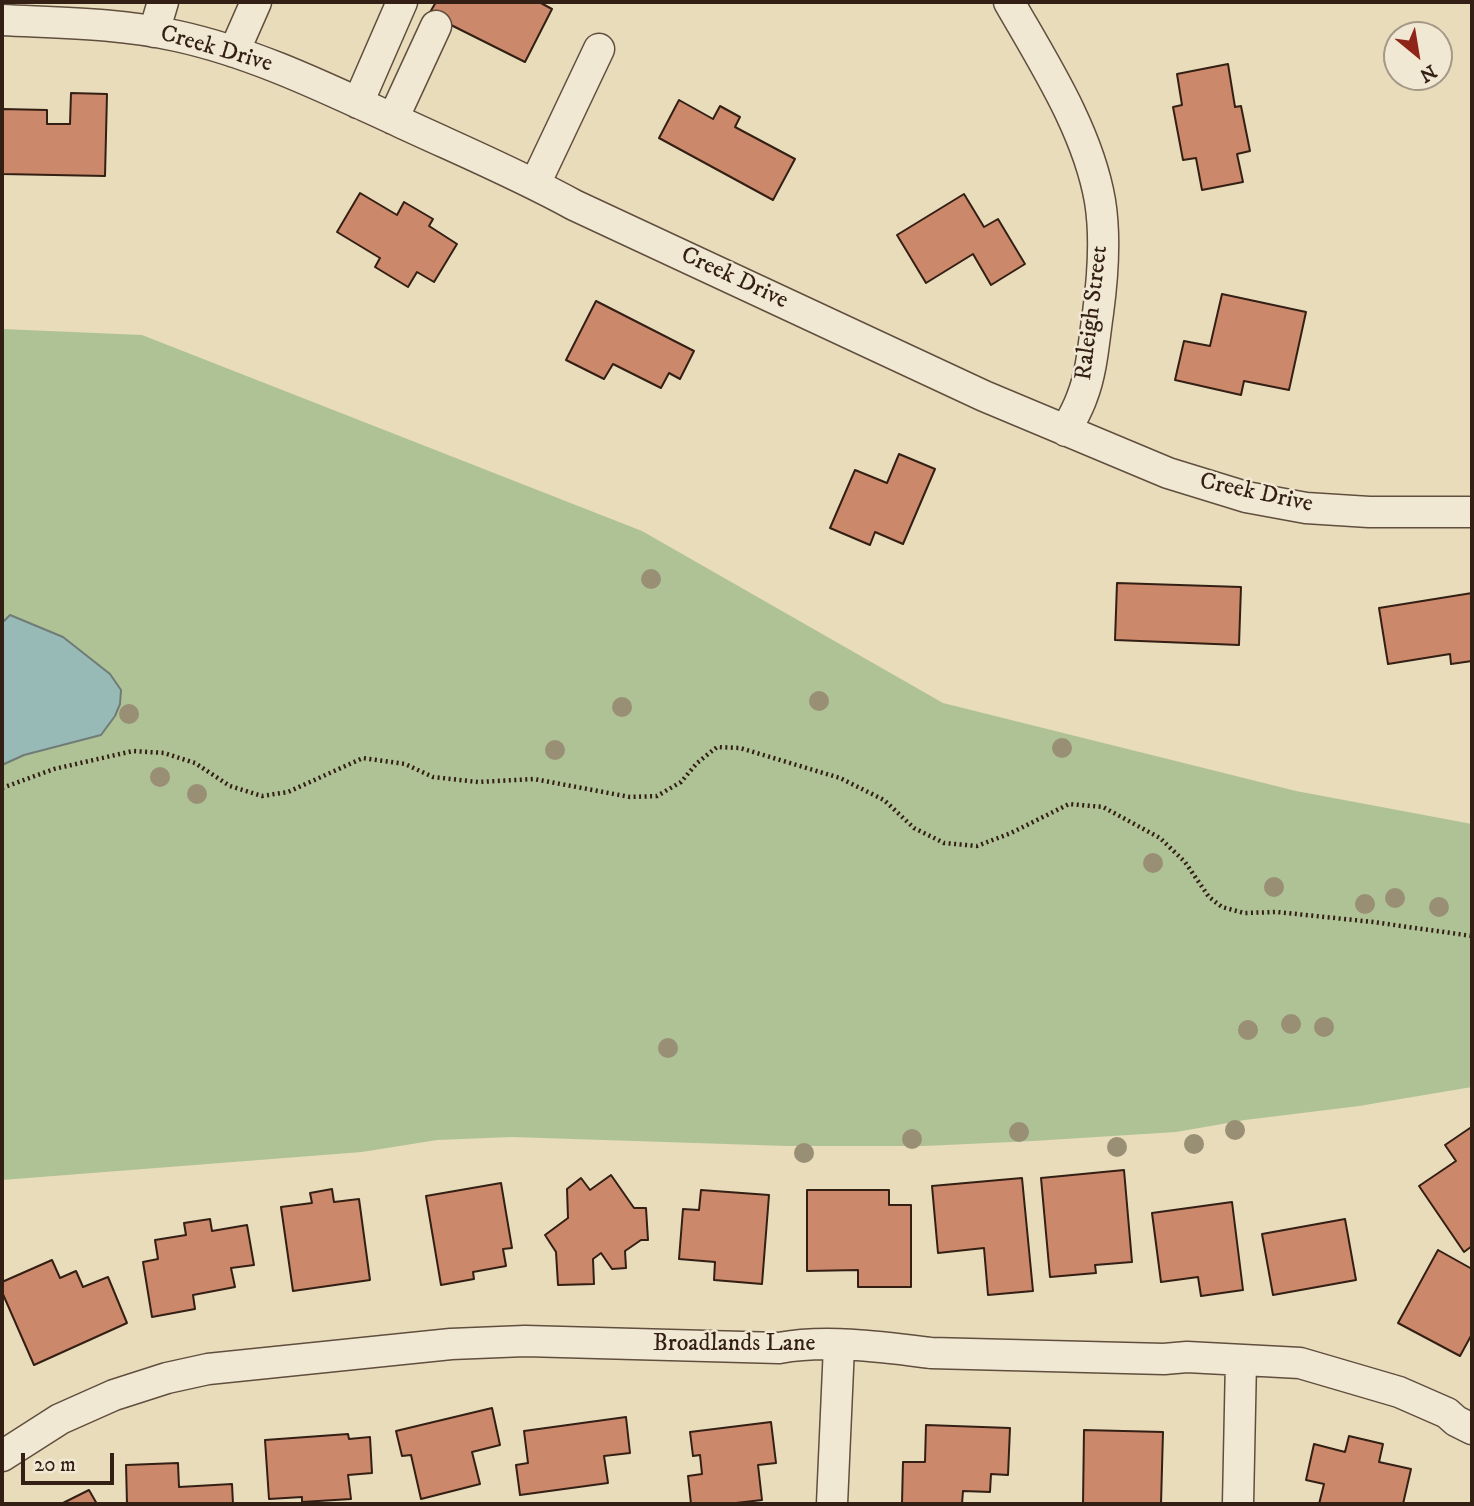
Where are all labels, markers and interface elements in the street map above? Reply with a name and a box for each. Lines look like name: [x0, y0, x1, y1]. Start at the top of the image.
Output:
street label: Creek Drive: [157, 20, 275, 80]
north arrow: [1383, 21, 1453, 91]
text: N: [1415, 59, 1440, 87]
street label: Creek Drive: [676, 242, 792, 316]
street label: Raleigh Street: [1070, 244, 1116, 382]
street label: Creek Drive: [1197, 468, 1315, 520]
street label: Broadlands Lane: [653, 1331, 815, 1359]
scale bar: [24, 1440, 117, 1484]
text: 20 m: [34, 1452, 76, 1478]

